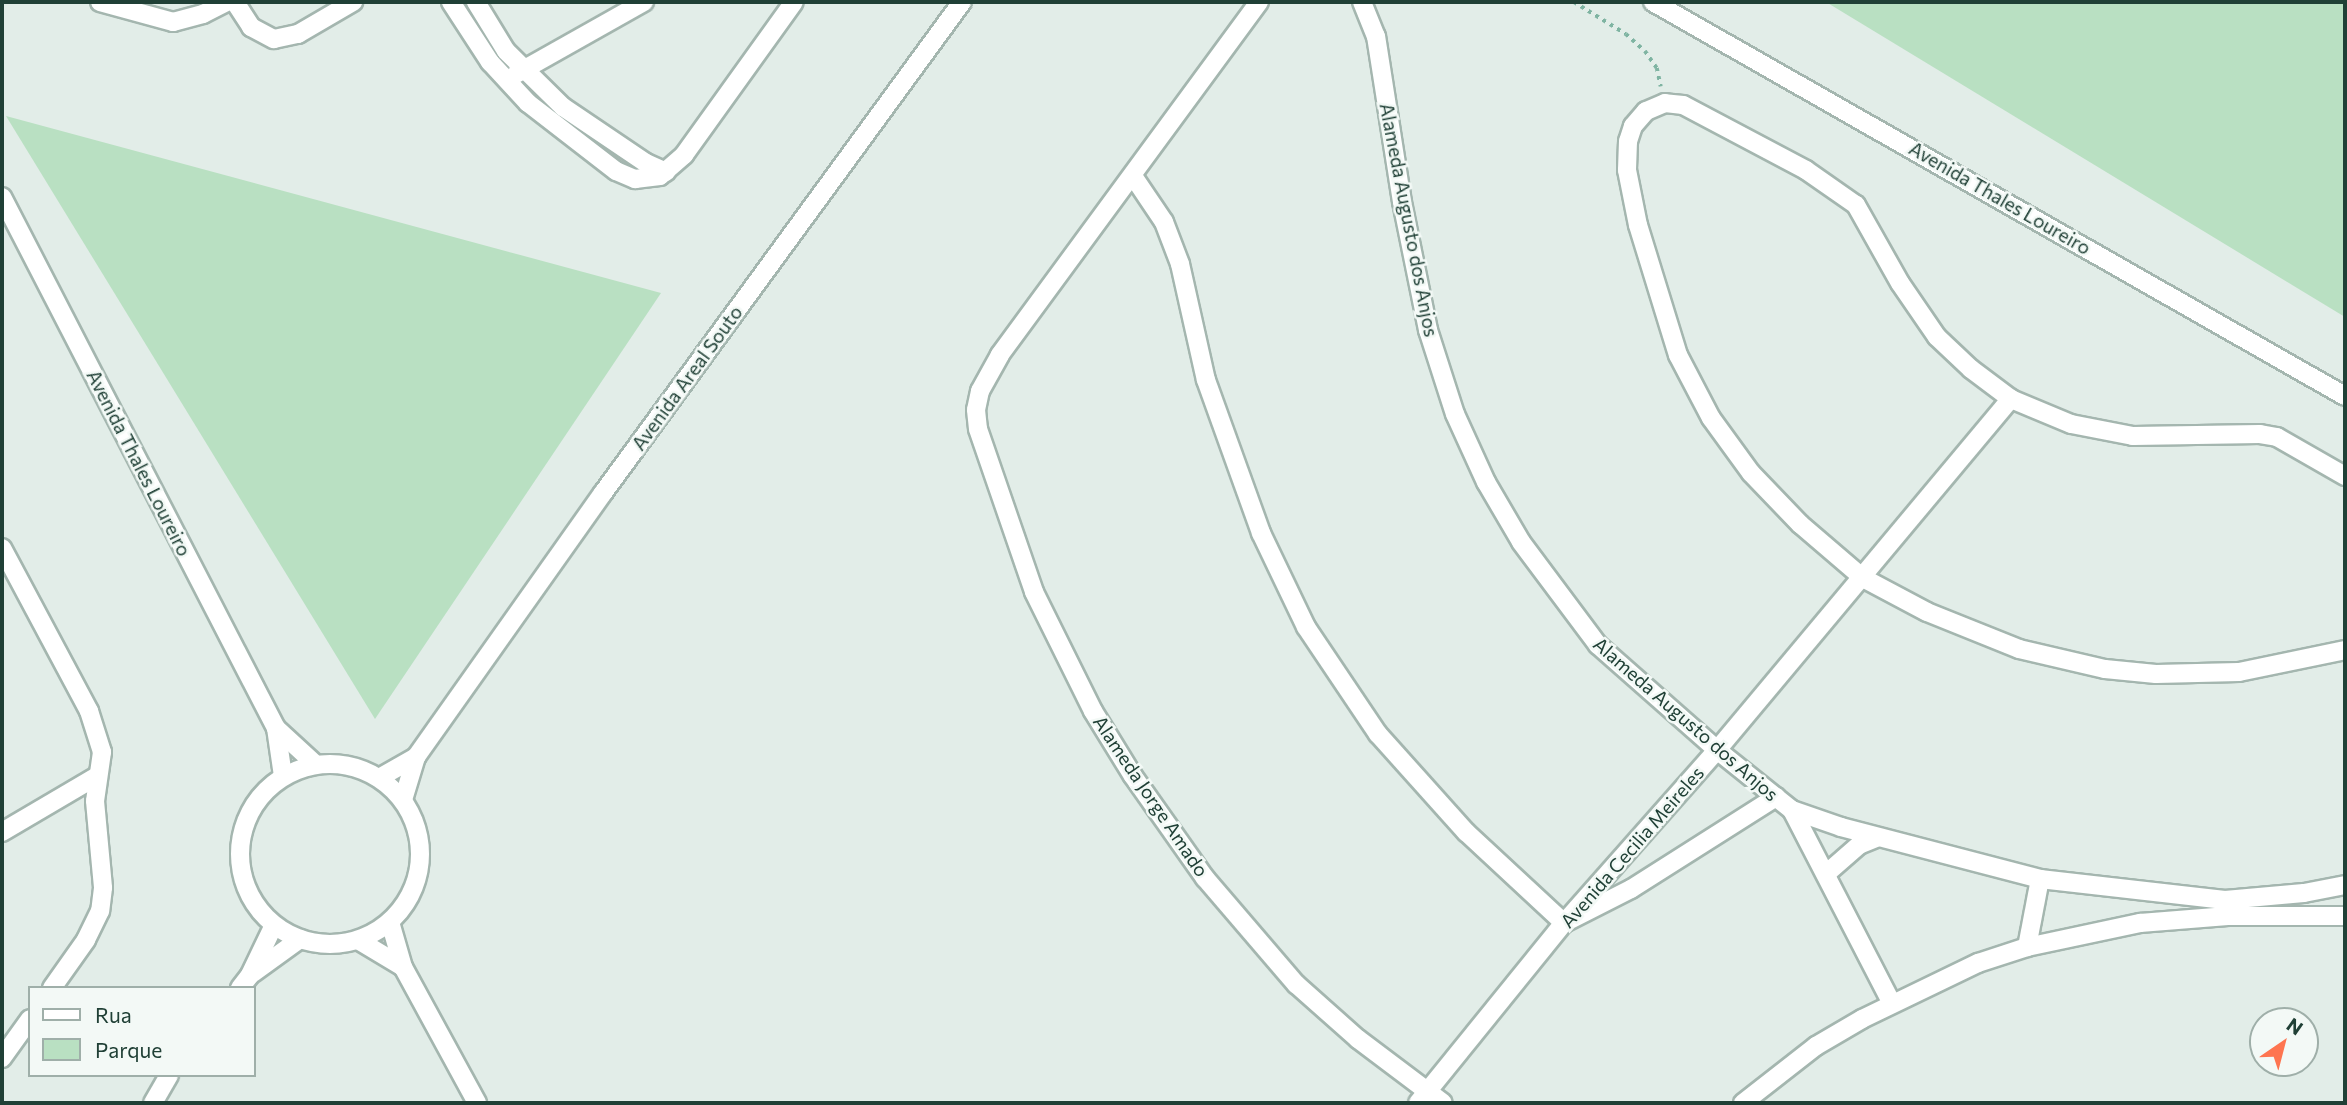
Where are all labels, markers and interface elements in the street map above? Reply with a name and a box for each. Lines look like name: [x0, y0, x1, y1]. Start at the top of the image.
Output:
street label: Alameda Augusto dos Anjos: [1375, 101, 1443, 339]
street label: Avenida Thales Loureiro: [1905, 137, 2095, 259]
street label: Avenida Areal Souto: [627, 301, 747, 455]
street label: Avenida Thales Loureiro: [82, 366, 196, 560]
street label: Alameda Augusto dos Anjos: [1589, 632, 1783, 806]
street label: Alameda Jorge Amado: [1089, 711, 1213, 881]
street label: Avenida Cecilia Meireles: [1556, 762, 1708, 932]
legend: [28, 986, 256, 1077]
text: Rua: [95, 1002, 132, 1027]
north arrow: [2249, 1007, 2319, 1077]
text: N: [2283, 1013, 2308, 1040]
text: Parque: [95, 1037, 162, 1062]

